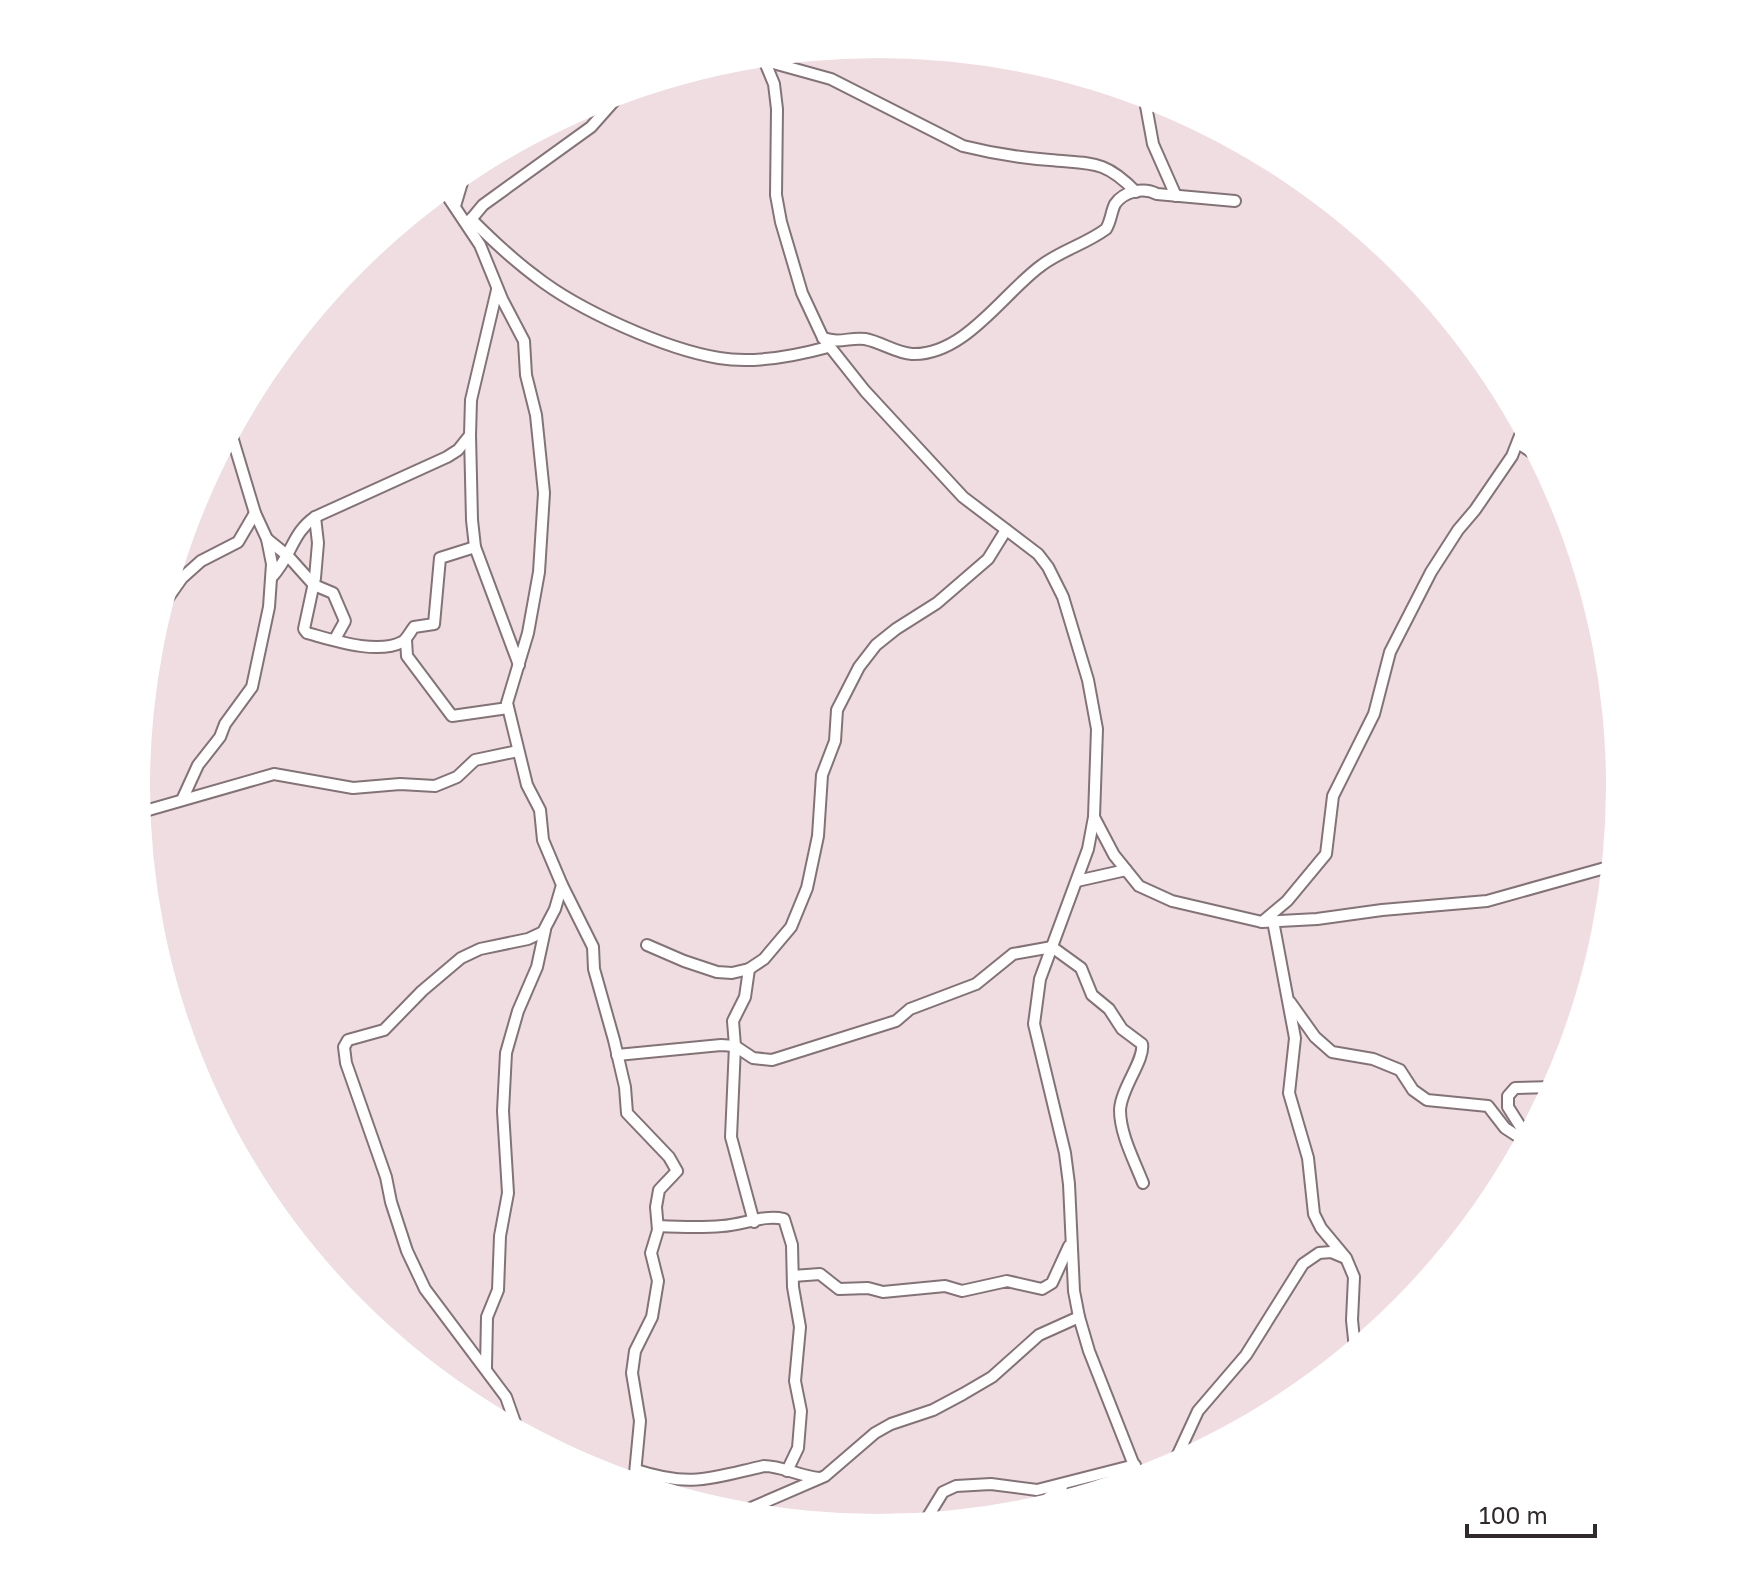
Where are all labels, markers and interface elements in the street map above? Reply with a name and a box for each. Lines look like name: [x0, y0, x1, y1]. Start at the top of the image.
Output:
scale bar: [1467, 1488, 1595, 1538]
text: 100 m: [1479, 1500, 1548, 1529]

